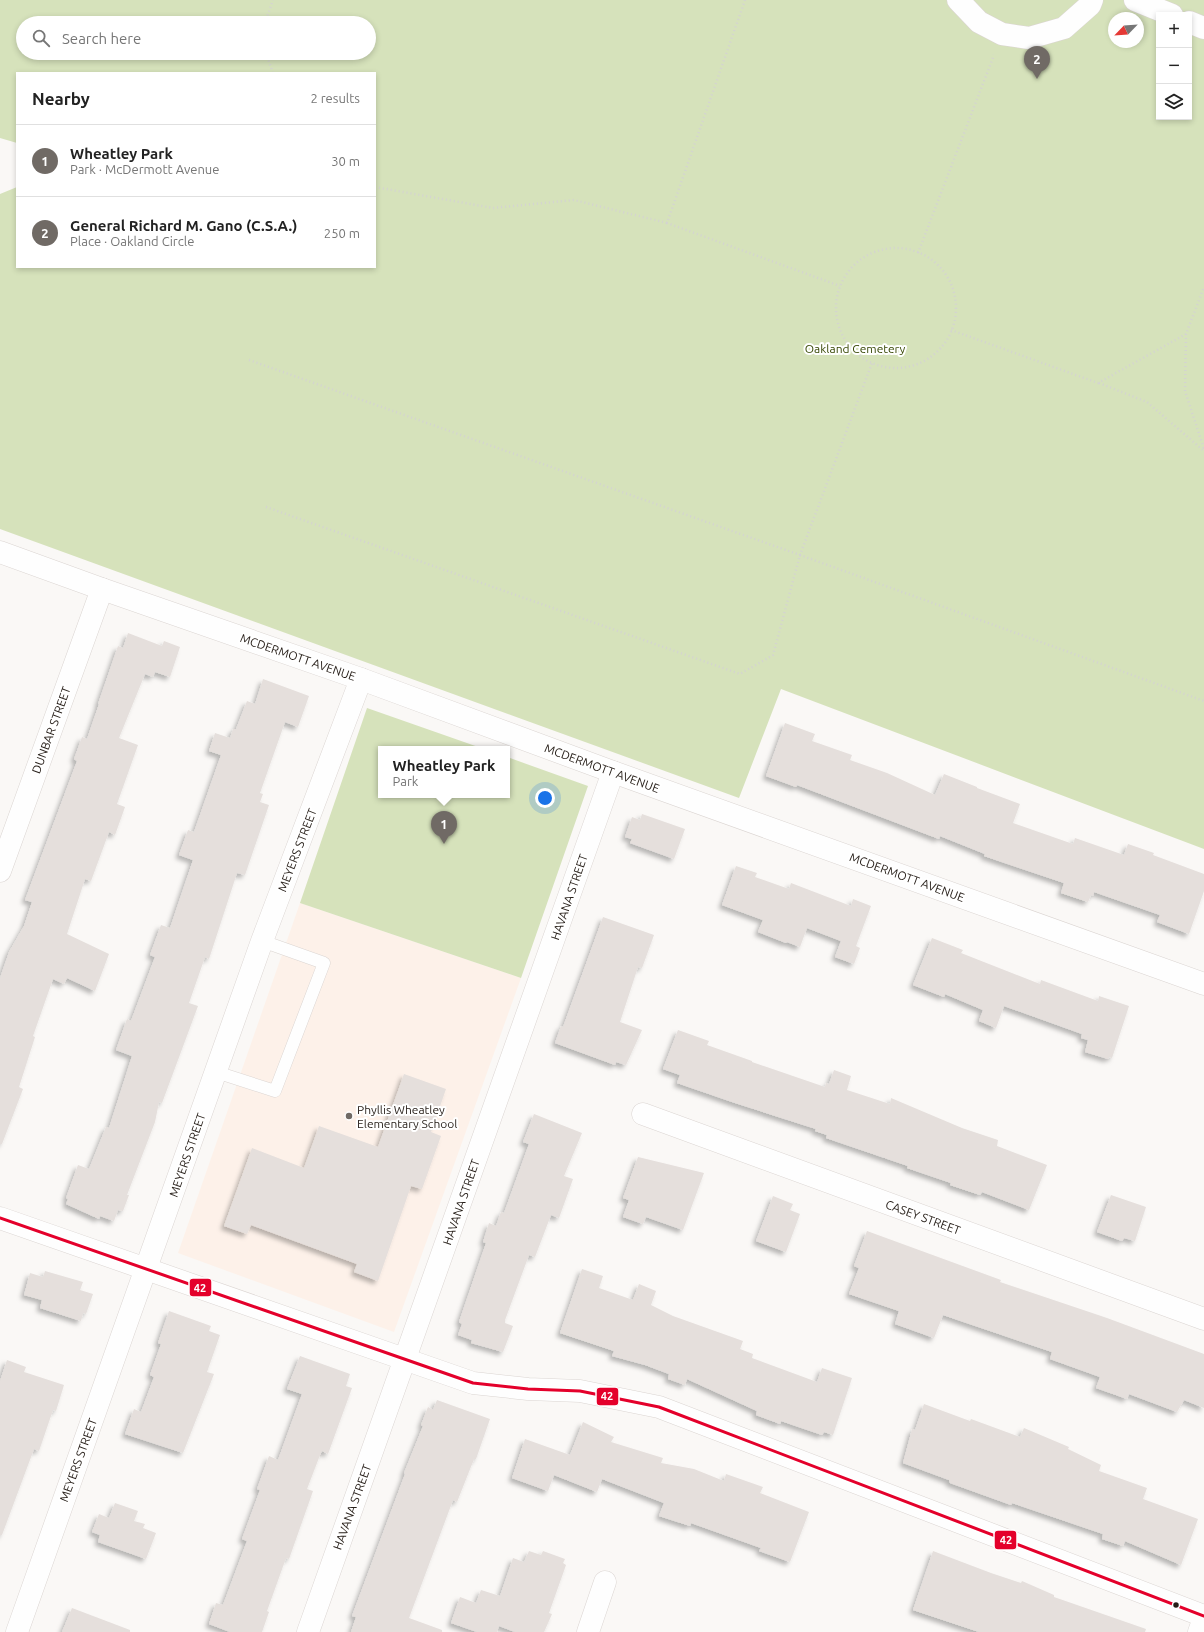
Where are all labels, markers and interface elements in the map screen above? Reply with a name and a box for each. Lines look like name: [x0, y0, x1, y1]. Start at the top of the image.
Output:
north arrow: [1108, 12, 1144, 48]
map controls: [1156, 12, 1192, 120]
button: +: [1156, 12, 1192, 48]
search box: [16, 16, 376, 60]
icon: search: [30, 27, 52, 49]
text: Search here: [62, 30, 141, 47]
pin: 2: [1024, 46, 1050, 79]
button: −: [1156, 48, 1192, 84]
button: layers: [1156, 84, 1192, 120]
text: Nearby: [32, 89, 90, 108]
text: 2 results: [310, 91, 360, 105]
text: Wheatley Park: [70, 145, 173, 162]
text: 1: [41, 154, 49, 168]
text: 30 m: [331, 154, 360, 168]
text: Park · McDermott Avenue: [70, 162, 219, 176]
text: General Richard M. Gano (C.S.A.): [70, 217, 297, 234]
text: 2: [41, 226, 49, 240]
text: 250 m: [324, 226, 360, 240]
text: Place · Oakland Circle: [70, 234, 194, 248]
park label: Oakland Cemetery: [805, 342, 905, 355]
street label: MCDERMOTT AVENUE: [238, 631, 358, 683]
street label: DUNBAR STREET: [29, 685, 73, 775]
street label: MCDERMOTT AVENUE: [543, 741, 662, 795]
popup: [378, 746, 510, 798]
text: Wheatley Park: [393, 757, 495, 774]
text: Park: [393, 774, 418, 788]
your location: [535, 788, 555, 808]
street label: MEYERS STREET: [275, 806, 319, 893]
pin: 1: [431, 811, 457, 844]
street label: MCDERMOTT AVENUE: [848, 850, 967, 904]
street label: HAVANA STREET: [548, 852, 590, 942]
place label: Phyllis Wheatley Elementary School: [357, 1103, 457, 1130]
street label: MEYERS STREET: [167, 1111, 208, 1199]
marker: Phyllis Wheatley Elementary School: [344, 1111, 354, 1121]
street label: HAVANA STREET: [440, 1157, 482, 1247]
street label: CASEY STREET: [884, 1197, 963, 1237]
line badge: 42: [189, 1278, 212, 1297]
text: 42: [194, 1282, 206, 1294]
line badge: 42: [596, 1387, 619, 1406]
text: 42: [601, 1390, 613, 1402]
street label: MEYERS STREET: [57, 1416, 99, 1504]
street label: HAVANA STREET: [330, 1462, 374, 1552]
line badge: 42: [994, 1530, 1017, 1550]
text: 42: [1000, 1534, 1012, 1546]
unlabelled marker: [1171, 1600, 1181, 1610]

